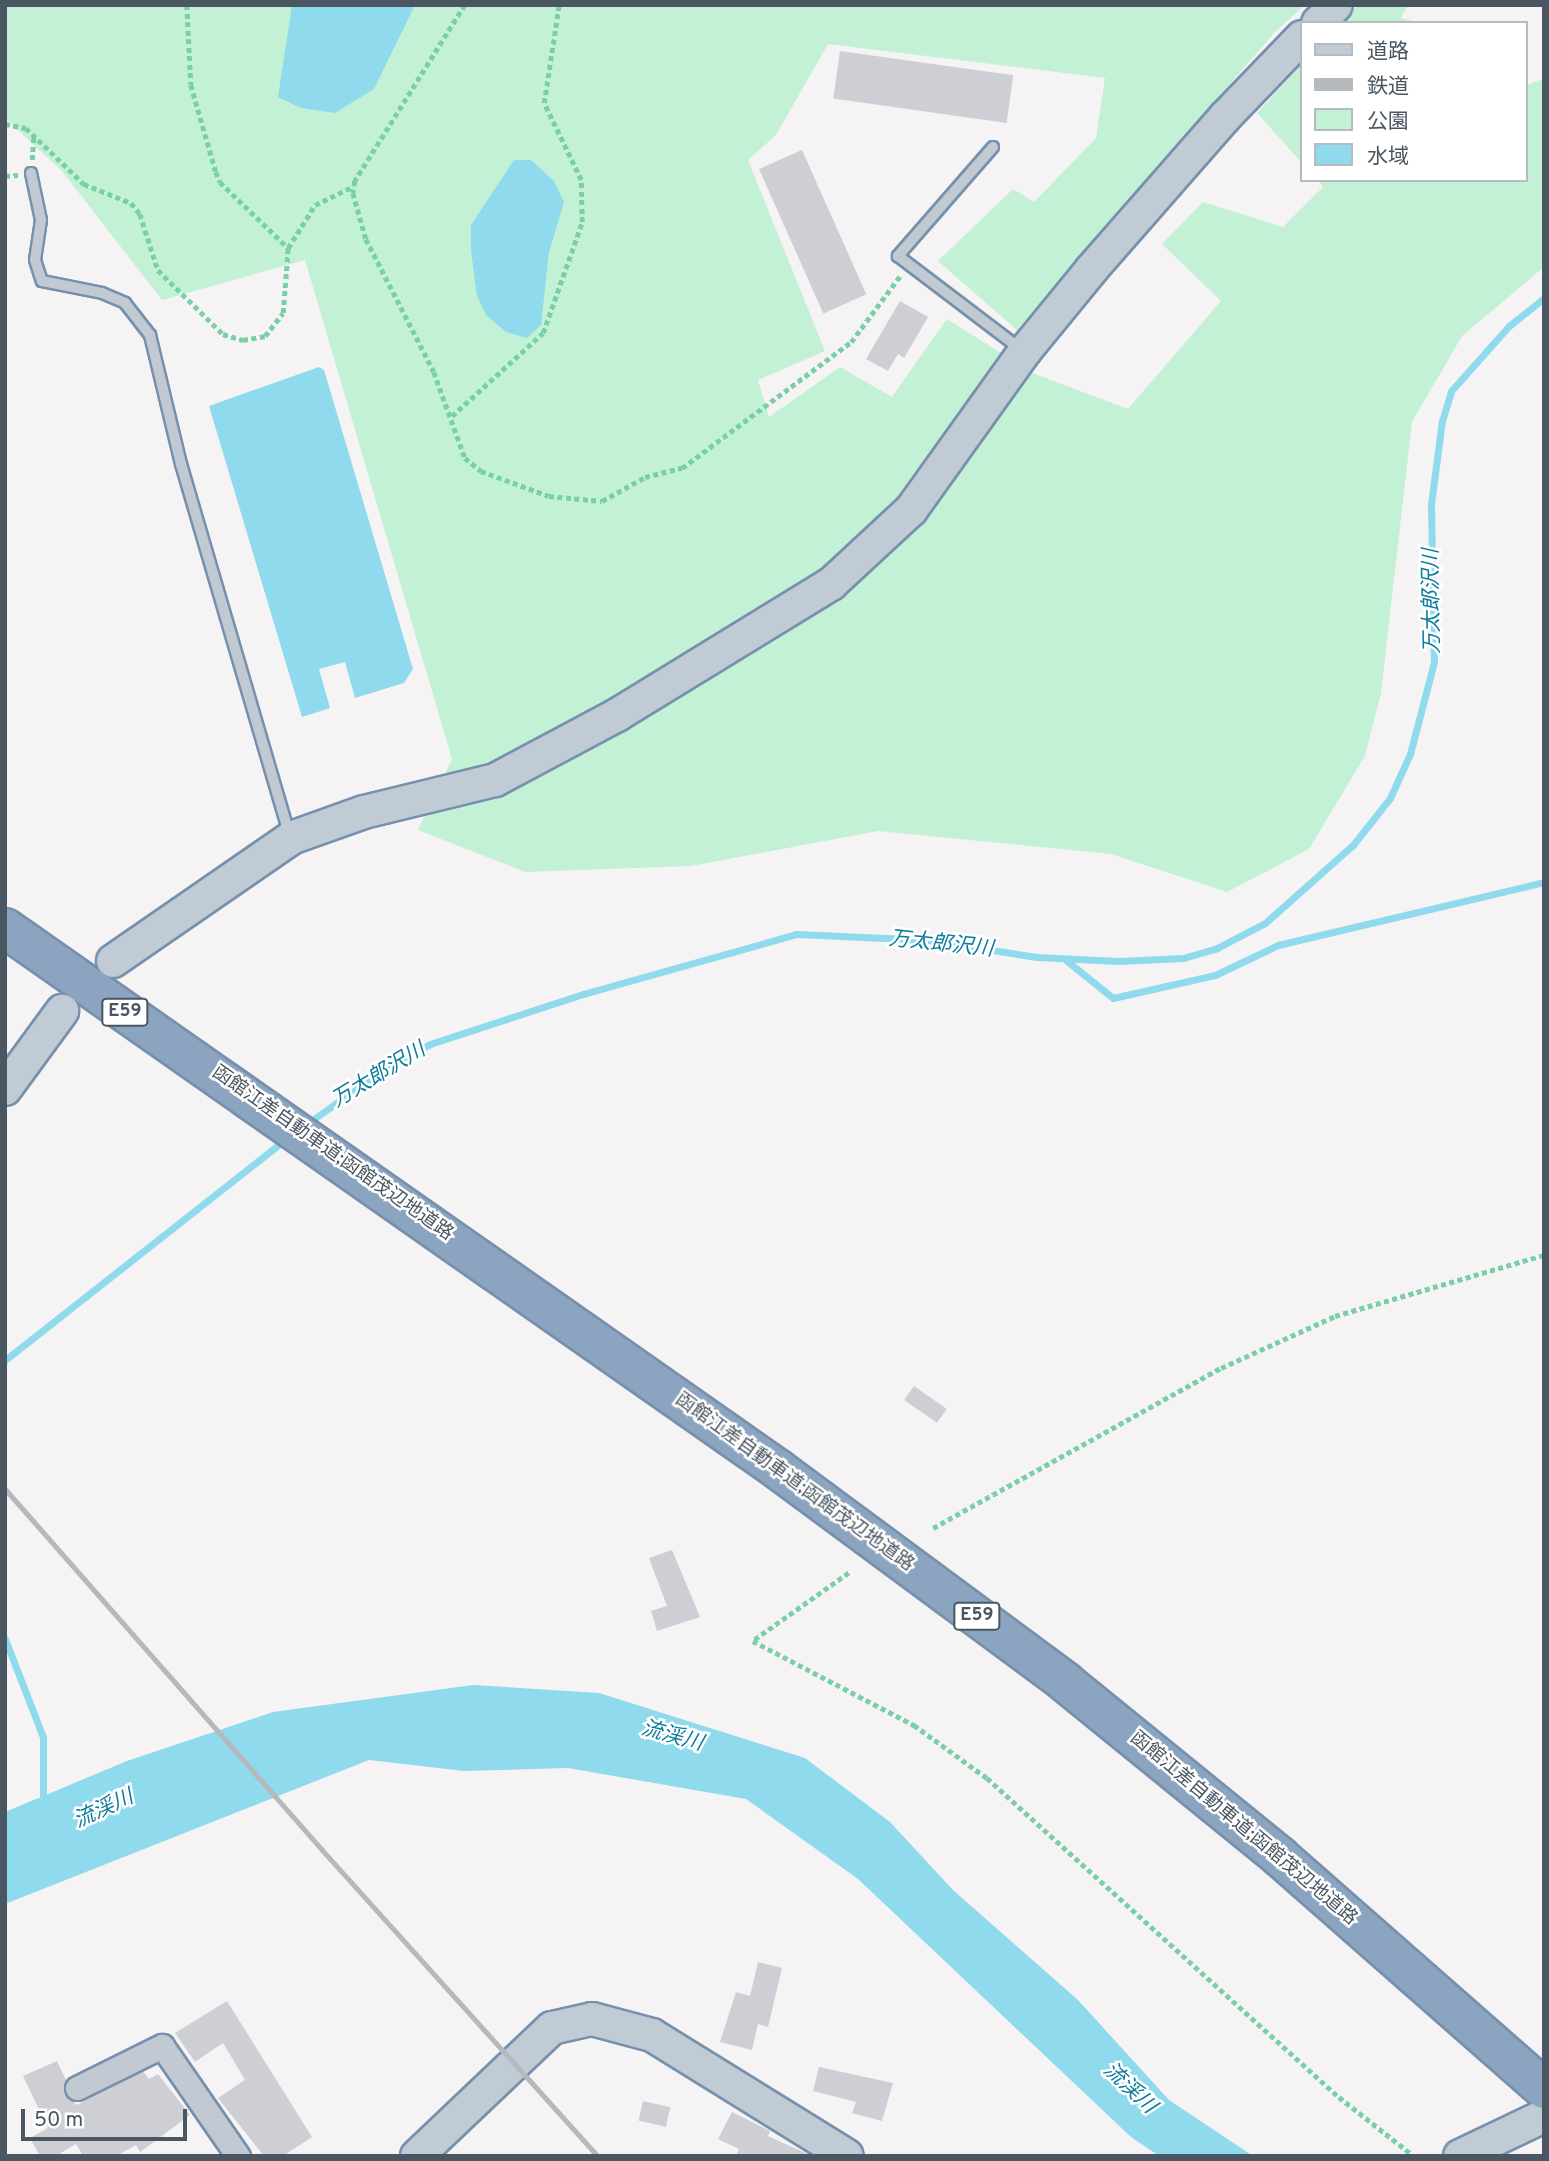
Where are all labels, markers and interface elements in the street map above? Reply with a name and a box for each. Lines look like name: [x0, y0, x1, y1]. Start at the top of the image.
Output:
legend: [1300, 21, 1528, 182]
text: 道路: [1367, 39, 1409, 66]
text: 鉄道: [1367, 74, 1409, 101]
text: 公園: [1367, 109, 1409, 136]
text: 水域: [1367, 144, 1409, 171]
water label: 万太郎沢川: [1419, 548, 1447, 654]
water label: 万太郎沢川: [887, 927, 995, 963]
road number: E59: [100, 998, 150, 1027]
water label: 万太郎沢川: [328, 1038, 430, 1114]
street label: 函館江差自動車道;函館茂辺地道路: [207, 1062, 457, 1246]
street label: 函館江差自動車道;函館茂辺地道路: [670, 1389, 918, 1577]
road number: E59: [953, 1602, 1002, 1630]
water label: 流渓川: [638, 1717, 706, 1757]
street label: 函館江差自動車道;函館茂辺地道路: [1125, 1727, 1361, 1931]
water label: 流渓川: [70, 1785, 138, 1835]
water label: 流渓川: [1097, 2058, 1161, 2120]
scale bar: [24, 2094, 191, 2138]
text: 50 m: [34, 2107, 83, 2134]

